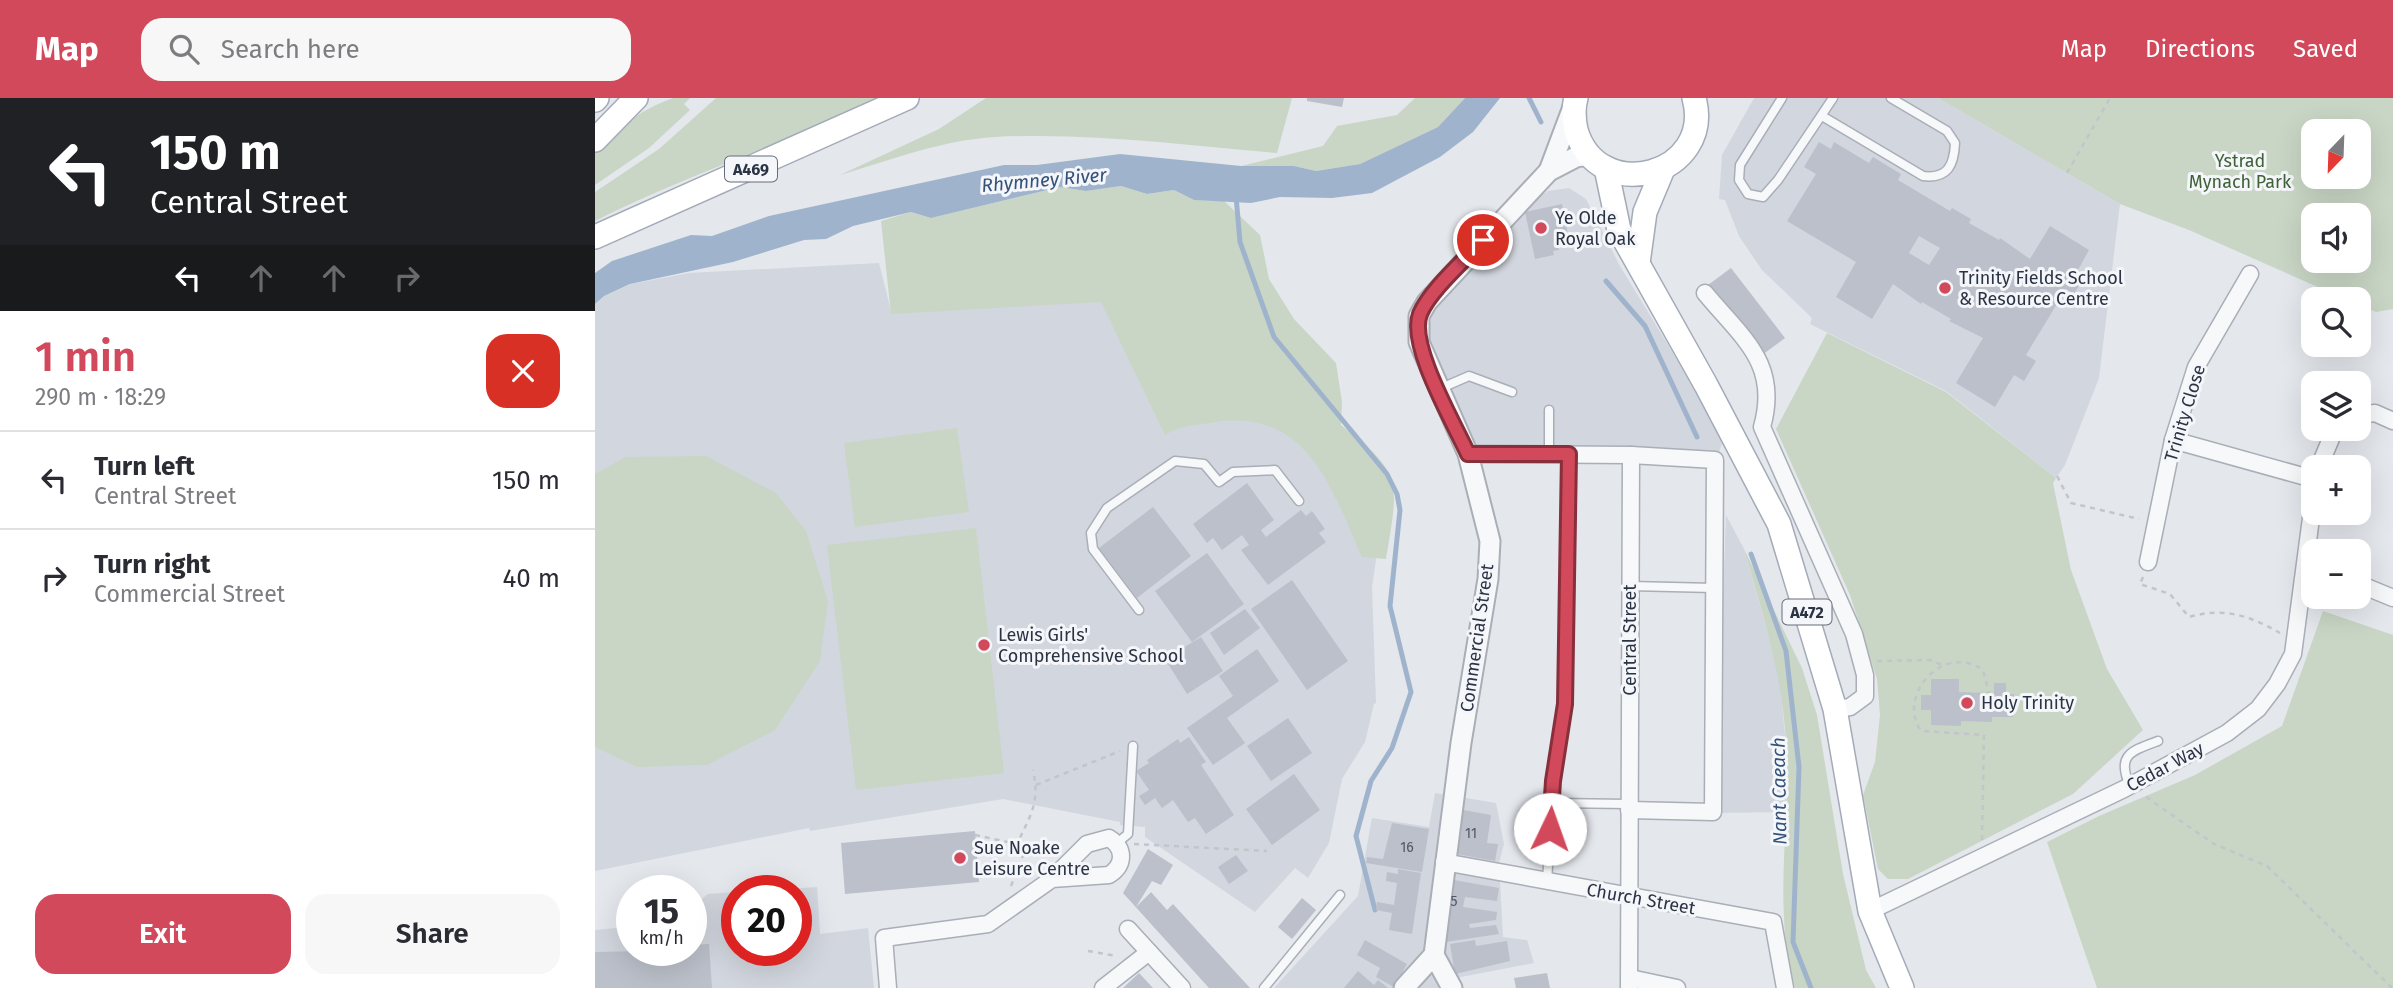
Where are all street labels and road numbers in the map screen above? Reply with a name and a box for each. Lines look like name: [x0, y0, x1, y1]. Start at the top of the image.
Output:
road number: A469: [725, 156, 777, 181]
street label: Trinity Close: [2160, 362, 2210, 464]
street label: Commercial Street: [1456, 562, 1498, 714]
street label: Central Street: [1619, 584, 1641, 696]
road number: A472: [1783, 600, 1831, 624]
street label: Cedar Way: [2123, 737, 2208, 797]
street label: Church Street: [1585, 879, 1698, 919]

